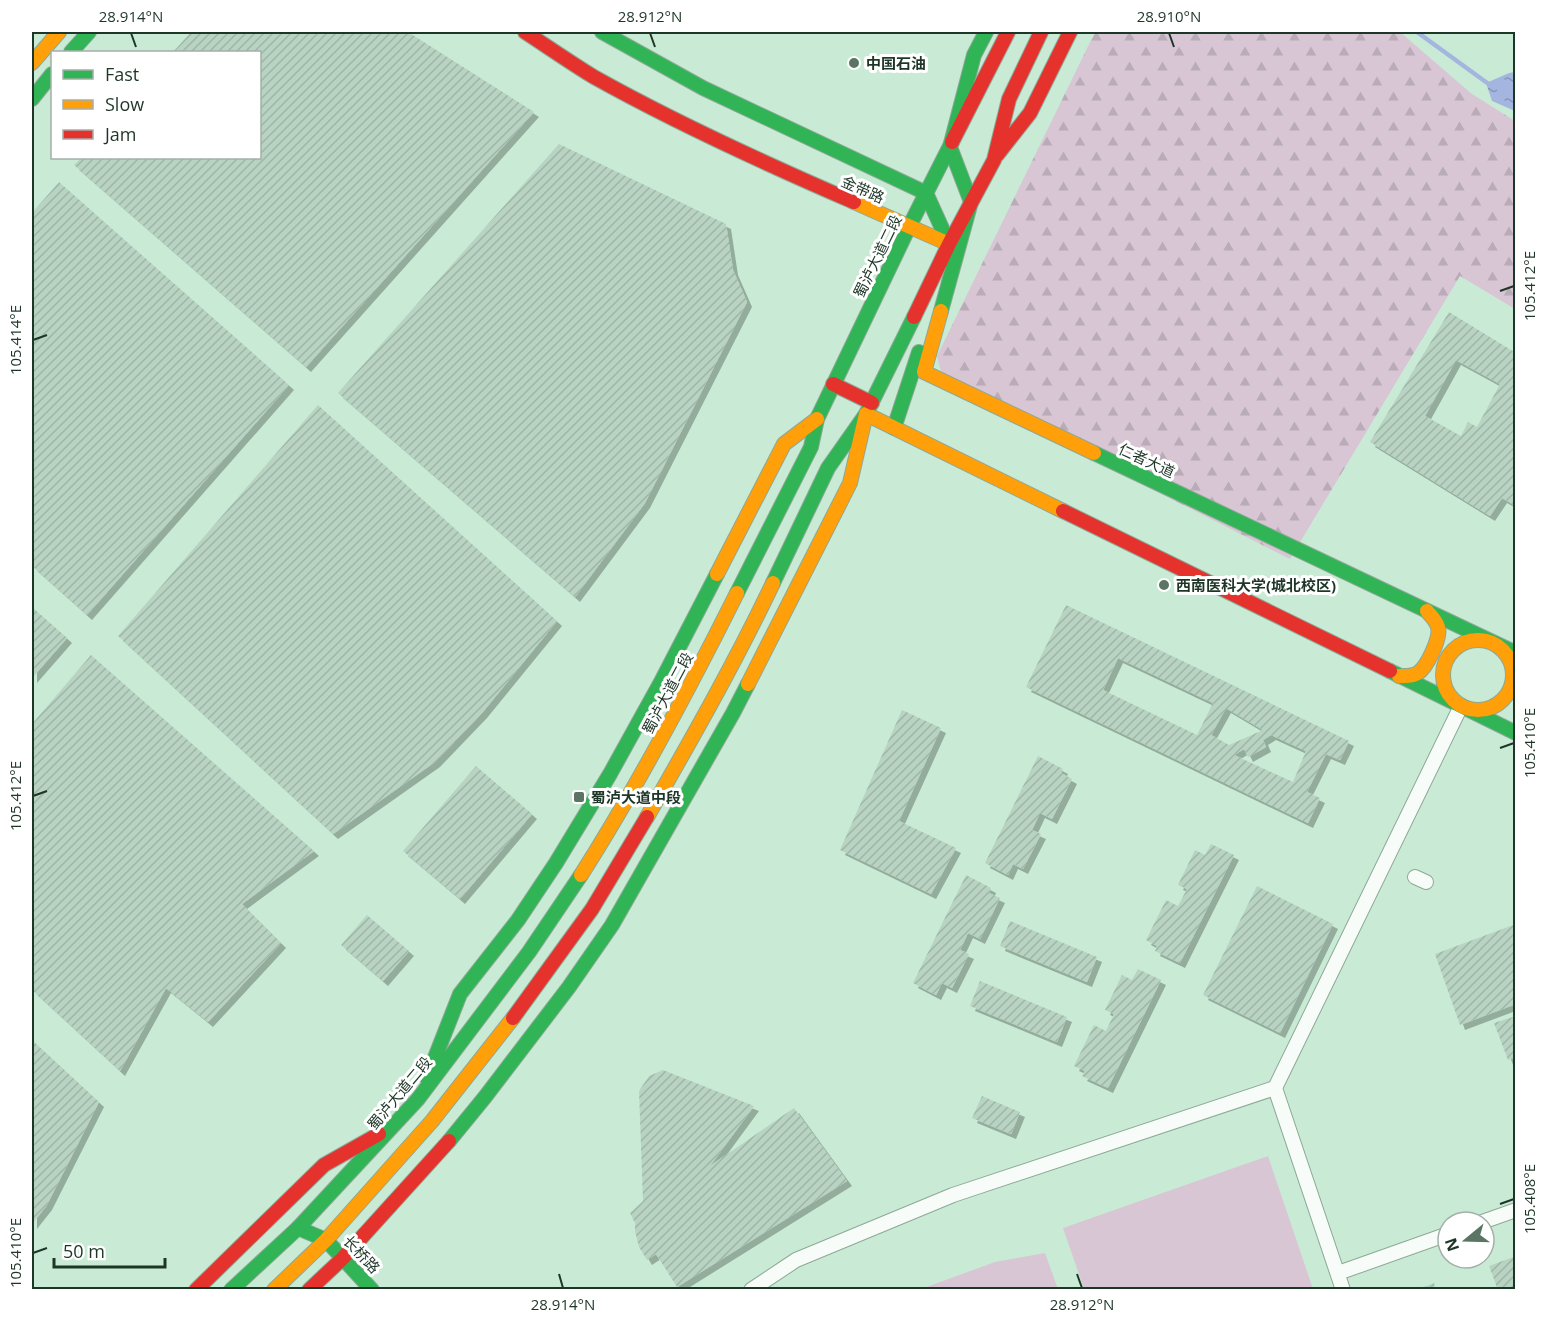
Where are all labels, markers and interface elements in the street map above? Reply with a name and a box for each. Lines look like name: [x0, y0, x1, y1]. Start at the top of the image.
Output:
text: 28.914°N: [99, 6, 163, 26]
text: 28.912°N: [618, 6, 682, 26]
text: 28.910°N: [1137, 6, 1201, 26]
legend: [51, 51, 261, 159]
place label: 中国石油: [866, 53, 926, 73]
marker: 中国石油: [847, 56, 861, 70]
text: Fast: [105, 62, 139, 86]
text: Slow: [105, 92, 144, 116]
text: Jam: [103, 122, 137, 146]
street label: 金带路: [838, 171, 888, 207]
street label: 蜀泸大道二段: [848, 211, 906, 301]
text: 105.412°E: [1519, 251, 1539, 321]
text: 105.414°E: [5, 305, 25, 375]
street label: 仁者大道: [1116, 438, 1178, 482]
place label: 西南医科大学(城北校区): [1176, 575, 1336, 595]
marker: 西南医科大学(城北校区): [1157, 578, 1171, 592]
street label: 蜀泸大道二段: [637, 649, 697, 737]
text: 105.410°E: [1519, 708, 1539, 778]
text: 105.412°E: [5, 761, 25, 831]
place label: 蜀泸大道中段: [591, 787, 681, 807]
marker: 蜀泸大道中段: [572, 790, 586, 804]
street label: 蜀泸大道二段: [362, 1052, 436, 1134]
text: 105.408°E: [1519, 1164, 1539, 1234]
north arrow: [1436, 1210, 1496, 1270]
text: 105.410°E: [5, 1218, 25, 1288]
scale bar: [54, 1231, 165, 1269]
street label: 长桥路: [339, 1231, 385, 1277]
text: N: [1439, 1235, 1464, 1255]
text: 50 m: [63, 1239, 105, 1263]
text: 28.914°N: [531, 1294, 595, 1314]
text: 28.912°N: [1050, 1294, 1114, 1314]

